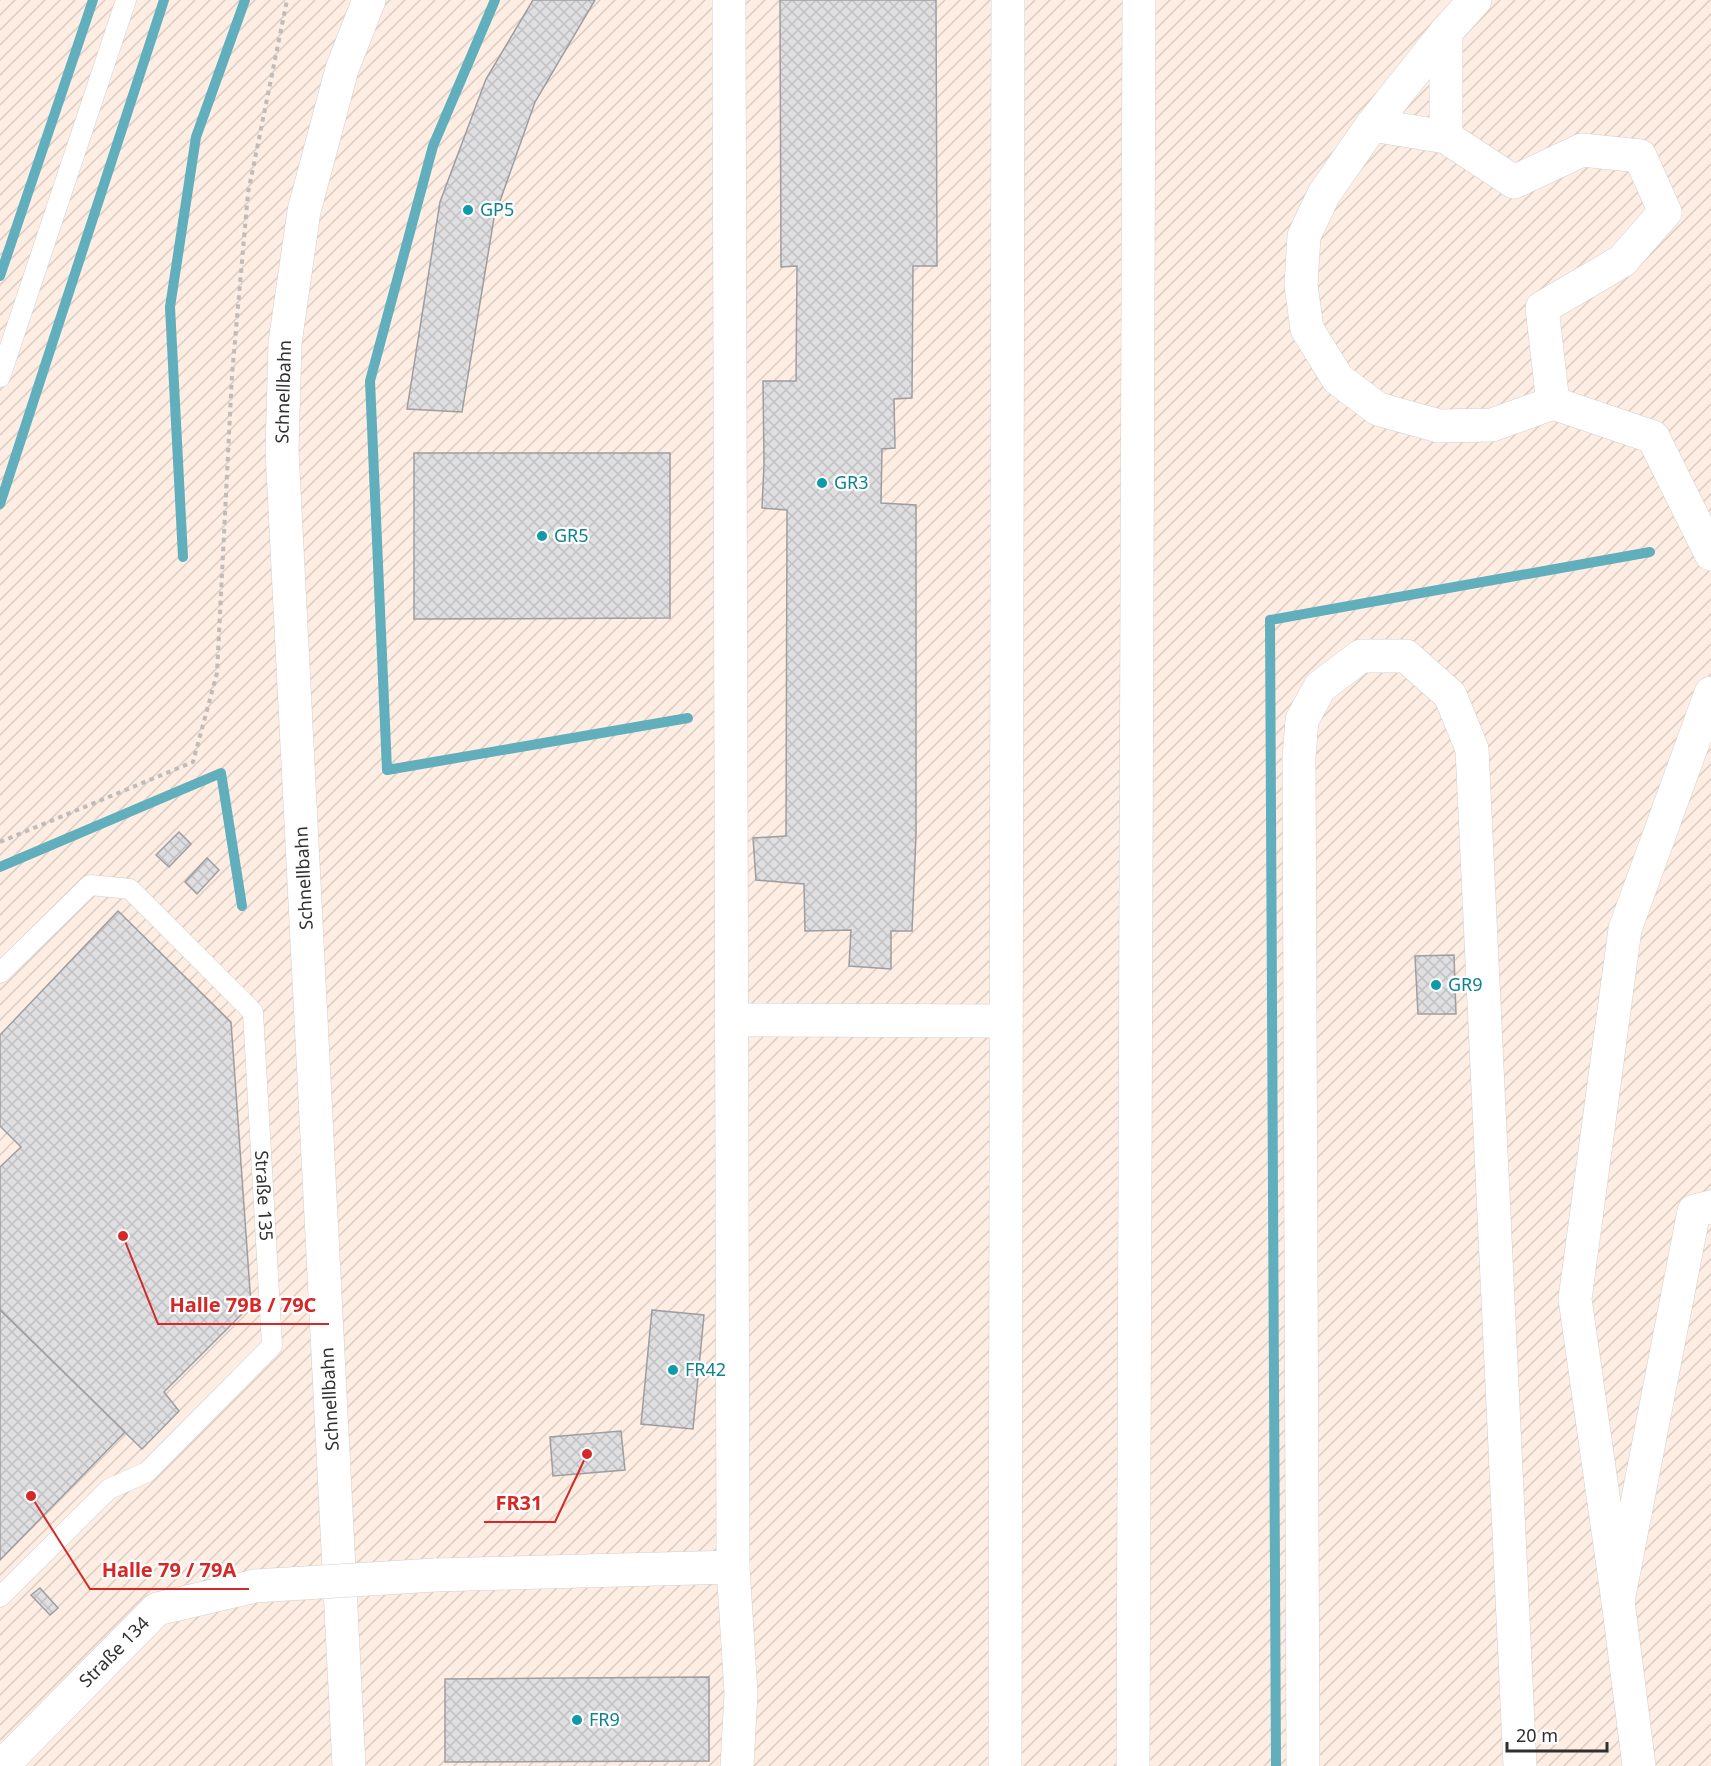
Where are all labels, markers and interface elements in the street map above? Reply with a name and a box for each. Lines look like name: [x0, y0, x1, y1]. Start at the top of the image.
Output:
place label: GP5: [480, 197, 514, 221]
marker: GP5: [461, 203, 475, 217]
street label: Schnellbahn: [269, 340, 296, 444]
place label: GR3: [834, 470, 869, 494]
marker: GR3: [815, 476, 829, 490]
place label: GR5: [554, 523, 589, 547]
marker: GR5: [535, 529, 549, 543]
street label: Schnellbahn: [288, 826, 318, 930]
place label: GR9: [1448, 972, 1483, 996]
marker: GR9: [1429, 978, 1443, 992]
street label: Straße 135: [250, 1150, 279, 1242]
callout: Halle 79B / 79C: [158, 1286, 329, 1324]
text: Halle 79B / 79C: [170, 1291, 317, 1318]
street label: Schnellbahn: [314, 1347, 344, 1451]
place label: FR42: [685, 1357, 726, 1381]
marker: FR42: [666, 1363, 680, 1377]
callout: FR31: [484, 1484, 555, 1522]
text: FR31: [496, 1489, 542, 1516]
callout: Halle 79 / 79A: [90, 1551, 249, 1589]
text: Halle 79 / 79A: [102, 1556, 236, 1583]
street label: Straße 134: [73, 1611, 154, 1692]
place label: FR9: [589, 1707, 620, 1731]
marker: FR9: [570, 1713, 584, 1727]
scale bar: [1507, 1715, 1608, 1753]
text: 20 m: [1516, 1723, 1558, 1747]

